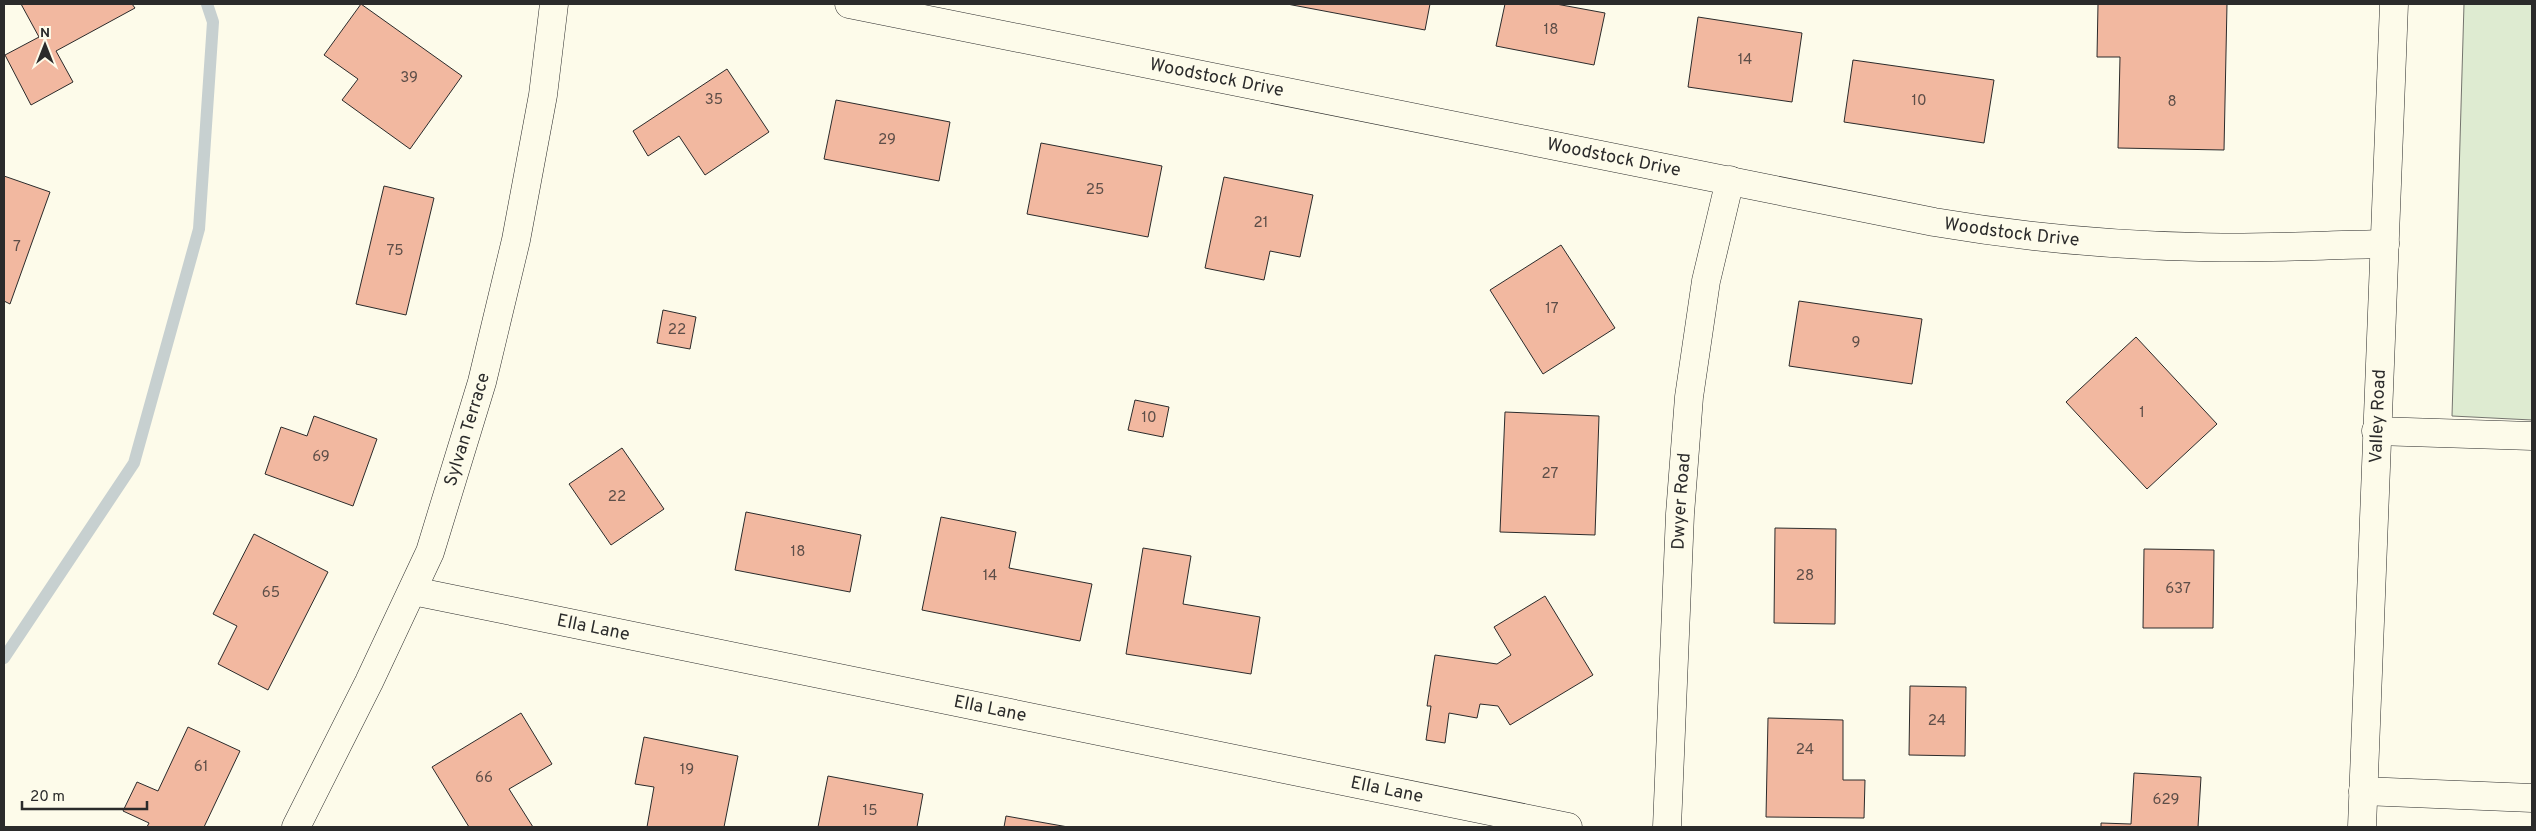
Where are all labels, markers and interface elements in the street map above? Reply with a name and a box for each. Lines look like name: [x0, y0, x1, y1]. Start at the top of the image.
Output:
north arrow: [20, 20, 70, 70]
house number: 18: [1544, 21, 1558, 40]
text: N: [40, 25, 50, 42]
house number: 14: [1738, 51, 1752, 70]
street label: Woodstock Drive: [1148, 53, 1286, 103]
house number: 39: [400, 69, 418, 88]
house number: 35: [705, 91, 723, 110]
house number: 10: [1911, 92, 1927, 111]
house number: 8: [2167, 93, 2177, 112]
house number: 29: [878, 131, 896, 150]
street label: Woodstock Drive: [1545, 133, 1683, 182]
house number: 25: [1086, 181, 1104, 200]
street label: Woodstock Drive: [1942, 212, 2080, 252]
house number: 21: [1254, 214, 1268, 233]
house number: 7: [13, 238, 21, 257]
house number: 75: [386, 242, 404, 261]
house number: 17: [1545, 300, 1559, 319]
house number: 22: [668, 321, 686, 340]
house number: 9: [1852, 334, 1860, 353]
street label: Valley Road: [2365, 369, 2391, 464]
street label: Sylvan Terrace: [439, 370, 495, 489]
house number: 1: [2139, 404, 2145, 423]
house number: 10: [1141, 409, 1157, 428]
house number: 69: [312, 448, 330, 467]
street label: Dwyer Road: [1667, 452, 1696, 550]
house number: 27: [1542, 465, 1559, 484]
house number: 22: [608, 488, 626, 507]
house number: 18: [791, 543, 805, 562]
house number: 14: [983, 567, 997, 586]
house number: 28: [1796, 567, 1814, 586]
house number: 637: [2165, 580, 2191, 599]
house number: 65: [262, 584, 280, 603]
street label: Ella Lane: [555, 609, 632, 646]
street label: Ella Lane: [952, 690, 1029, 728]
house number: 24: [1928, 712, 1946, 731]
house number: 24: [1796, 741, 1814, 760]
house number: 61: [194, 758, 208, 777]
house number: 19: [680, 761, 694, 780]
house number: 66: [475, 769, 493, 788]
street label: Ella Lane: [1348, 771, 1425, 809]
scale bar: [22, 778, 148, 810]
text: 20 m: [30, 788, 65, 807]
house number: 629: [2152, 791, 2180, 810]
house number: 15: [863, 802, 877, 821]

